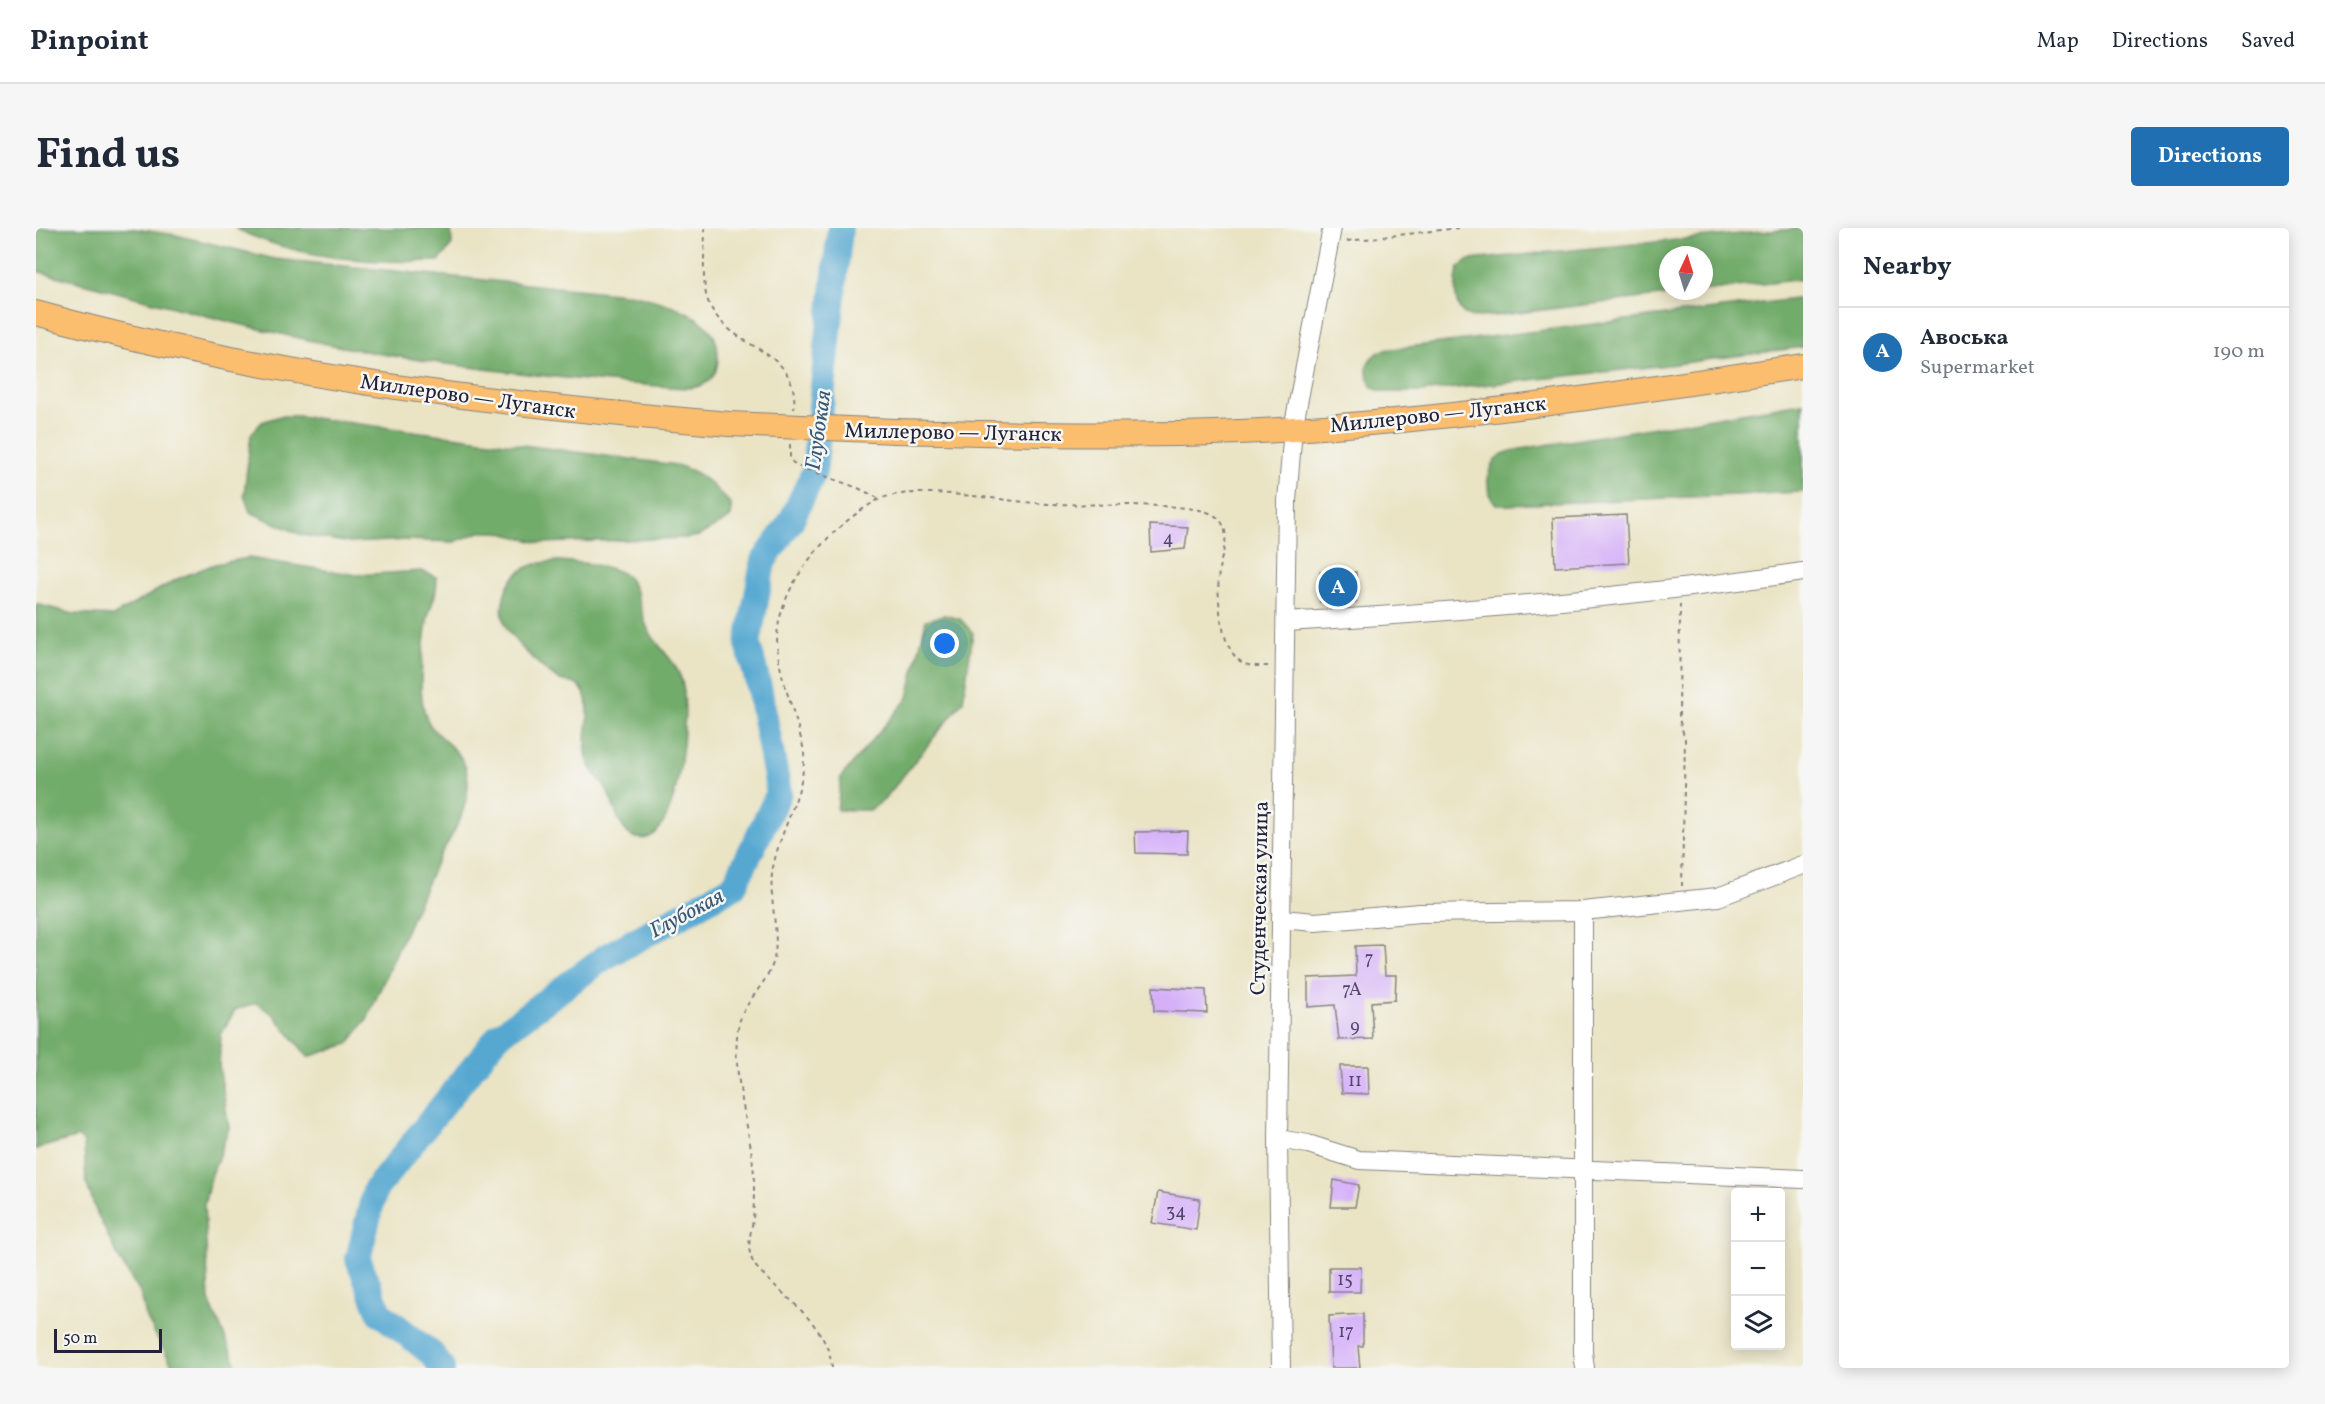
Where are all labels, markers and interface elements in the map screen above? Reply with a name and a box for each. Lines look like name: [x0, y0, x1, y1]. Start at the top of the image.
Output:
text: Pinpoint: [30, 22, 148, 61]
text: Map: [2037, 27, 2079, 56]
text: Directions: [2112, 27, 2208, 56]
text: Saved: [2241, 27, 2295, 56]
text: Find us: [36, 127, 180, 186]
button: Directions: [2131, 127, 2289, 186]
north arrow: [1659, 246, 1713, 300]
text: Nearby: [1863, 249, 1952, 285]
text: Авоська: [1920, 323, 2008, 354]
text: A: [1875, 338, 1890, 366]
text: 190 m: [2213, 338, 2265, 366]
text: Supermarket: [1920, 354, 2035, 382]
street label: Миллерово — Луганск: [358, 368, 577, 427]
water label: Глубокая: [799, 388, 840, 472]
street label: Миллерово — Луганск: [1329, 390, 1548, 441]
street label: Миллерово — Луганск: [844, 417, 1062, 450]
house number: 4: [1163, 527, 1173, 552]
pin: A: [1318, 564, 1358, 610]
your location: [930, 629, 959, 658]
street label: Студенческая улица: [1244, 801, 1277, 995]
water label: Глубокая: [644, 882, 730, 947]
house number: 7: [1365, 947, 1373, 972]
house number: 7А: [1342, 978, 1362, 1003]
house number: 9: [1350, 1015, 1360, 1040]
house number: 11: [1348, 1069, 1362, 1094]
map controls: [1731, 1188, 1785, 1350]
button: +: [1731, 1188, 1785, 1242]
house number: 34: [1166, 1200, 1186, 1225]
button: −: [1731, 1242, 1785, 1296]
house number: 15: [1337, 1268, 1353, 1293]
button: layers: [1731, 1296, 1785, 1350]
house number: 17: [1338, 1320, 1354, 1345]
scale bar: [54, 1326, 162, 1354]
text: 50 m: [63, 1328, 97, 1350]

